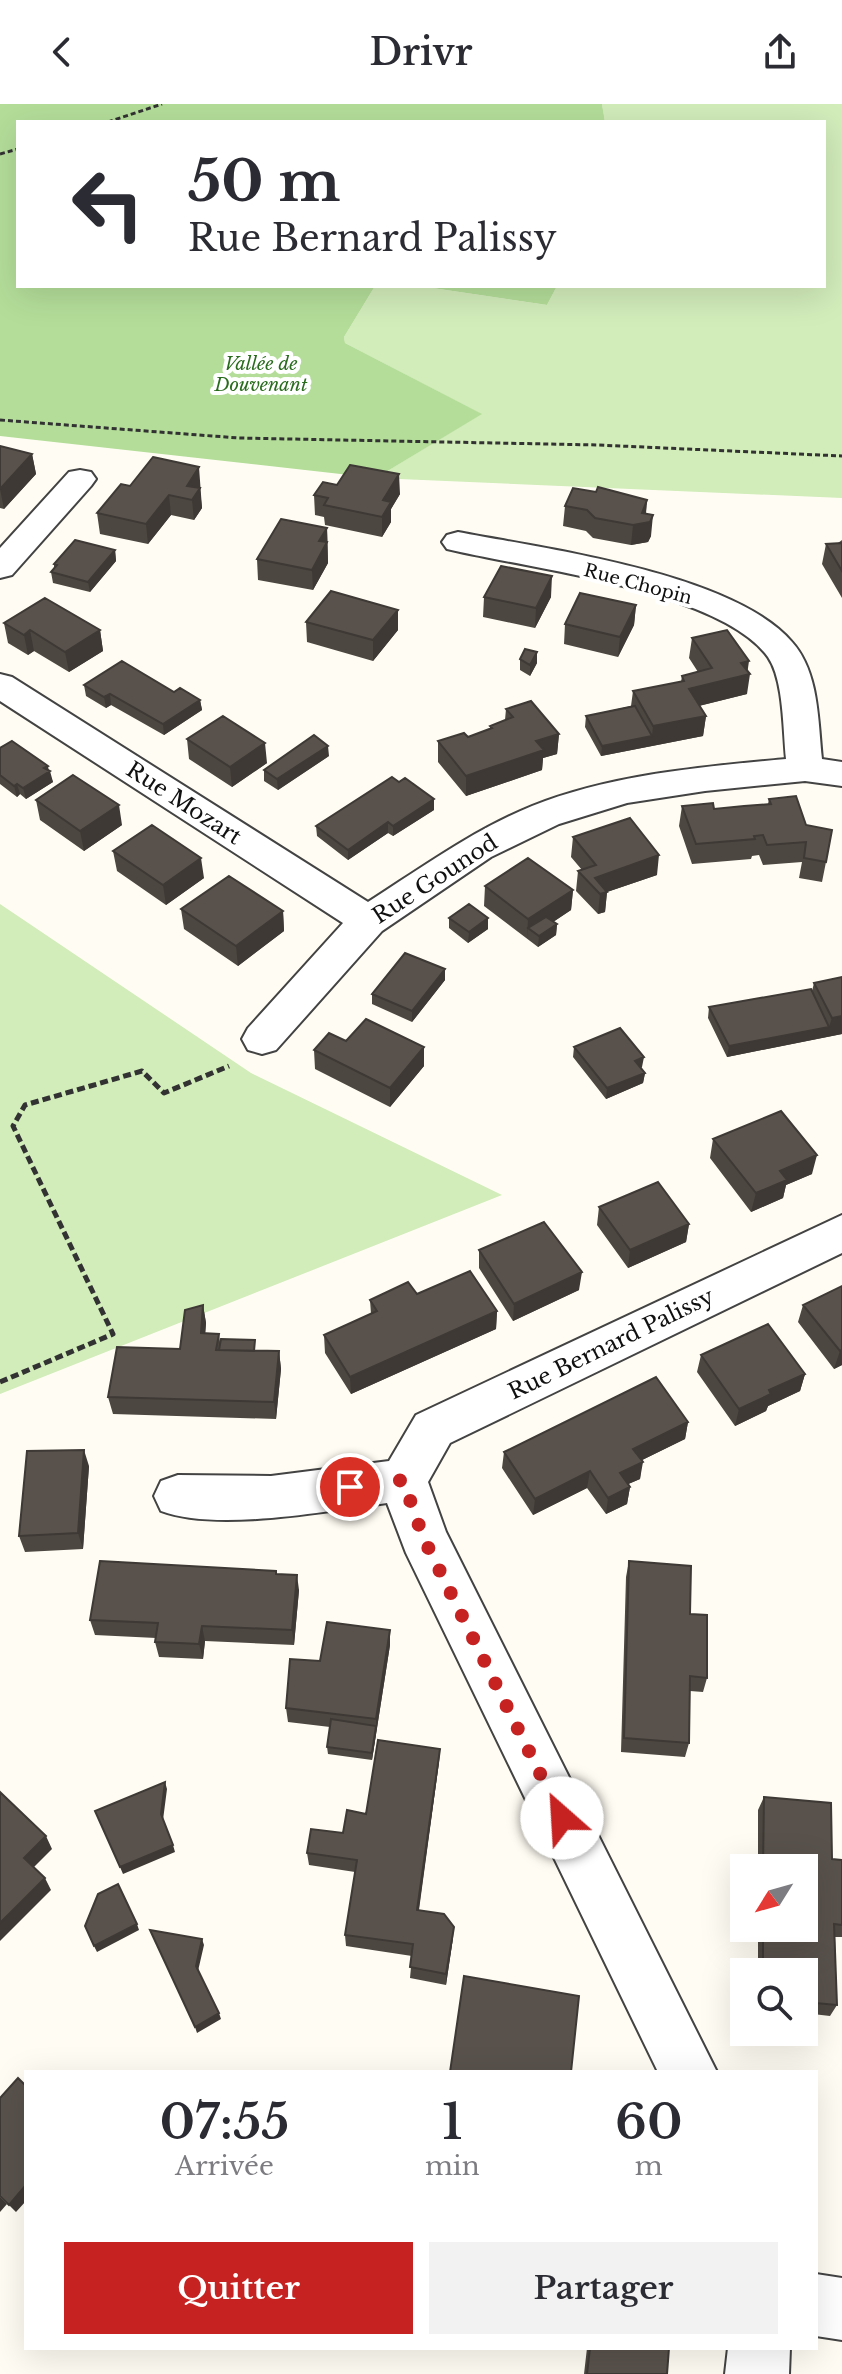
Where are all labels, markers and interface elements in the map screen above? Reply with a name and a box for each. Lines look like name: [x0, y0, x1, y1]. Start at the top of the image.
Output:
icon: back: [40, 30, 84, 74]
text: Drivr: [370, 30, 472, 75]
icon: share: [758, 30, 802, 74]
text: 50 m: [188, 147, 340, 216]
icon: left: [56, 152, 160, 256]
text: Rue Bernard Palissy: [188, 216, 557, 261]
park label: Vallée de Douvenant: [214, 353, 308, 396]
street label: Rue Chopin: [582, 559, 694, 609]
street label: Rue Mozart: [121, 756, 247, 851]
street label: Rue Gounod: [367, 828, 503, 929]
street label: Rue Bernard Palissy: [504, 1282, 718, 1406]
pin: [316, 1453, 384, 1521]
icon: arrive: [328, 1465, 372, 1509]
position arrow: [520, 1776, 604, 1860]
north arrow: [730, 1854, 818, 1942]
map controls: [730, 1854, 818, 2046]
button: search: [730, 1958, 818, 2046]
text: 07:55: [159, 2092, 290, 2152]
text: 1: [442, 2092, 463, 2152]
text: 60: [615, 2092, 683, 2152]
text: Arrivée: [175, 2150, 274, 2182]
text: min: [425, 2150, 480, 2182]
text: m: [635, 2150, 663, 2182]
button: Quitter: [64, 2242, 413, 2334]
button: Partager: [429, 2242, 778, 2334]

